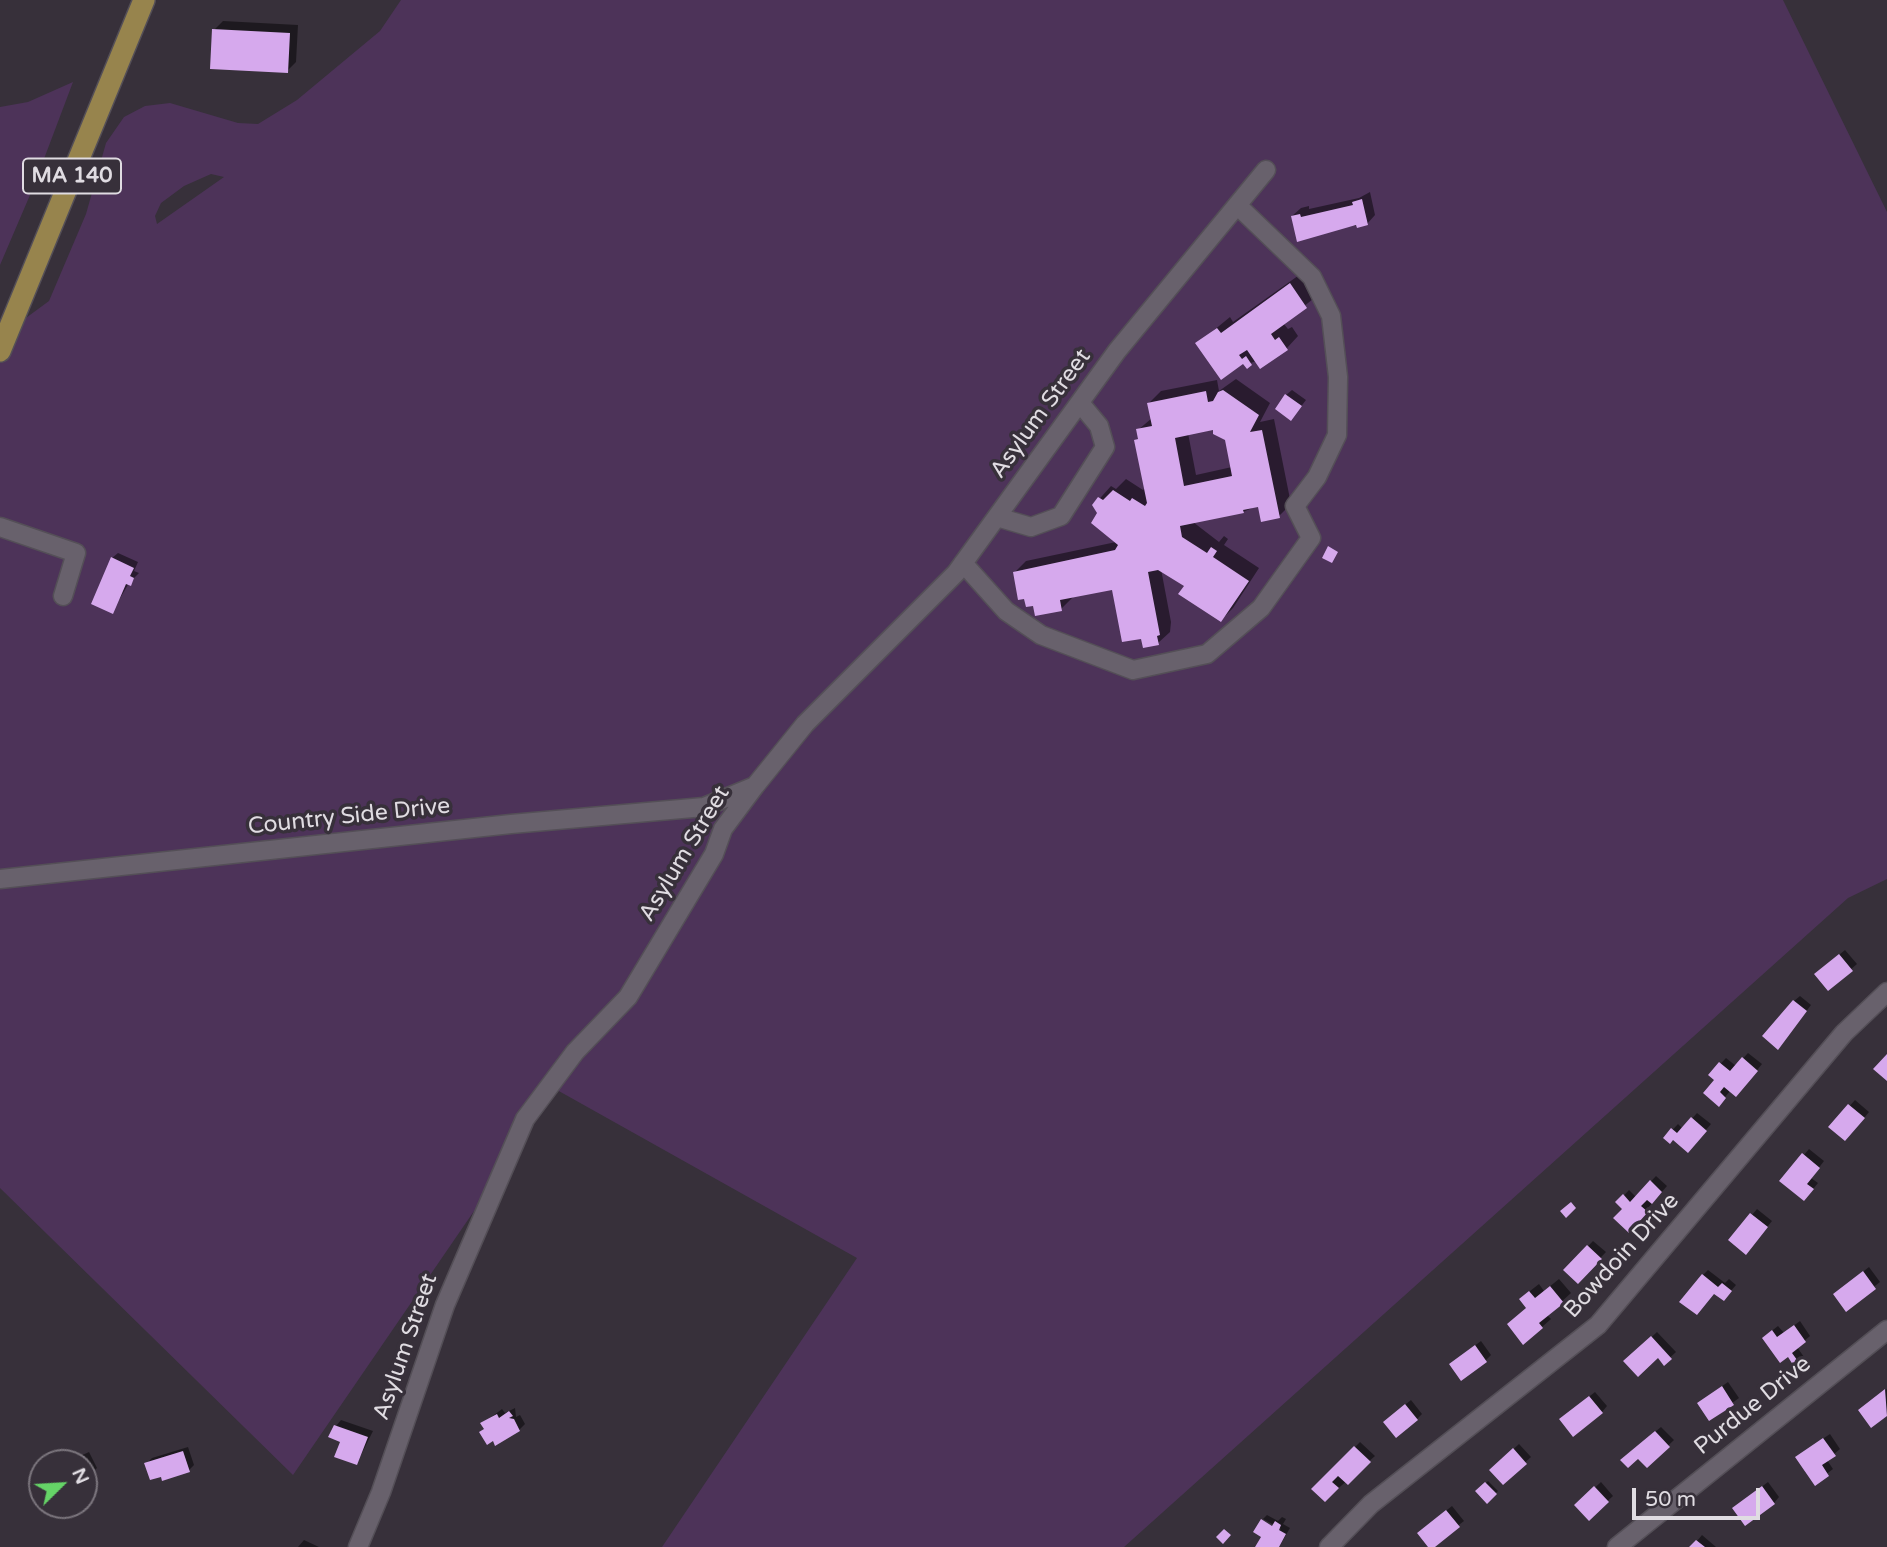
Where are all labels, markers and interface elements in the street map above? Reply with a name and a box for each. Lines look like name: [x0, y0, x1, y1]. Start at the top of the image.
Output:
road number: MA 140: [23, 158, 121, 194]
street label: Asylum Street: [985, 344, 1097, 484]
street label: Asylum Street: [634, 781, 736, 927]
street label: Country Side Drive: [247, 793, 451, 841]
street label: Bowdoin Drive: [1559, 1188, 1685, 1324]
street label: Asylum Street: [368, 1270, 444, 1424]
street label: Purdue Drive: [1689, 1351, 1817, 1461]
north arrow: [28, 1449, 98, 1519]
text: N: [67, 1465, 94, 1488]
scale bar: [1635, 1474, 1763, 1518]
text: 50 m: [1645, 1487, 1696, 1512]

